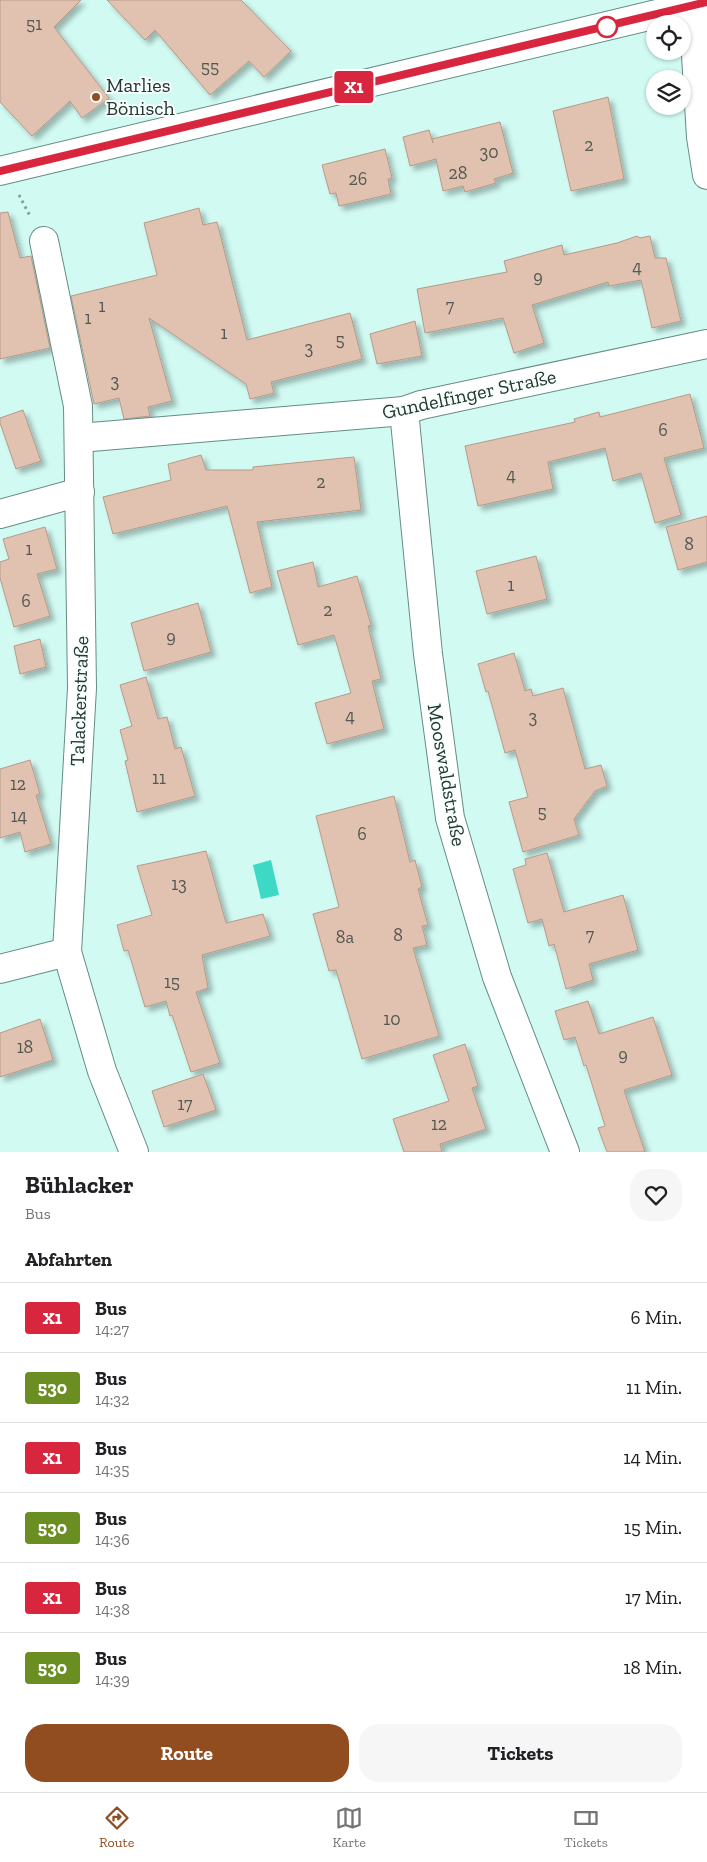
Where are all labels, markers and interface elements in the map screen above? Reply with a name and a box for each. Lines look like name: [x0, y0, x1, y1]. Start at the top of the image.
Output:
house number: 51: [26, 13, 42, 35]
map controls: [646, 15, 691, 115]
button: locate: [646, 15, 691, 60]
unlabelled marker: [596, 16, 618, 38]
house number: 55: [201, 56, 219, 78]
button: layers: [646, 70, 691, 115]
line badge: X1: [332, 71, 376, 103]
place label: Marlies Bönisch: [106, 73, 175, 120]
text: X1: [344, 76, 364, 98]
marker: Marlies Bönisch: [90, 91, 102, 103]
house number: 2: [584, 134, 594, 156]
house number: 30: [479, 141, 499, 163]
house number: 28: [449, 162, 467, 184]
house number: 26: [349, 168, 367, 190]
house number: 4: [632, 256, 642, 278]
house number: 9: [533, 266, 543, 288]
house number: 1: [99, 295, 106, 317]
house number: 7: [446, 295, 455, 317]
house number: 1: [85, 307, 92, 329]
house number: 1: [221, 322, 228, 344]
house number: 5: [335, 329, 345, 351]
house number: 3: [305, 337, 314, 359]
street label: Gundelfinger Straße: [380, 364, 558, 424]
house number: 3: [111, 370, 120, 392]
house number: 6: [658, 419, 668, 441]
house number: 4: [506, 464, 516, 486]
house number: 2: [316, 471, 326, 493]
house number: 8: [684, 533, 694, 555]
house number: 1: [26, 538, 33, 560]
house number: 1: [508, 574, 515, 596]
house number: 6: [21, 590, 31, 612]
house number: 2: [323, 599, 333, 621]
house number: 9: [166, 626, 176, 648]
street label: Talackerstraße: [65, 635, 93, 767]
street label: Mooswaldstraße: [423, 702, 471, 848]
house number: 4: [345, 705, 355, 727]
house number: 3: [529, 706, 538, 728]
house number: 11: [152, 767, 166, 789]
house number: 12: [10, 773, 26, 795]
house number: 5: [537, 801, 547, 823]
house number: 14: [11, 805, 28, 827]
house number: 6: [357, 823, 367, 845]
house number: 13: [171, 873, 187, 895]
house number: 8: [393, 924, 403, 946]
house number: 7: [586, 924, 595, 946]
house number: 8a: [336, 926, 354, 948]
house number: 15: [164, 971, 180, 993]
house number: 10: [383, 1008, 401, 1030]
house number: 18: [17, 1036, 33, 1058]
house number: 9: [618, 1044, 628, 1066]
house number: 17: [177, 1093, 193, 1115]
house number: 12: [431, 1113, 447, 1135]
button: heart: [630, 1169, 682, 1221]
text: Bühlacker: [25, 1170, 134, 1199]
text: Bus: [25, 1204, 51, 1223]
text: Abfahrten: [25, 1248, 112, 1271]
text: Bus: [95, 1297, 127, 1320]
text: 6 Min.: [631, 1306, 682, 1329]
text: X1: [43, 1307, 62, 1329]
text: 14:27: [95, 1320, 129, 1339]
text: Bus: [95, 1367, 127, 1390]
text: 11 Min.: [626, 1376, 682, 1399]
text: 530: [38, 1377, 67, 1399]
text: 14:32: [95, 1390, 129, 1409]
text: Bus: [95, 1437, 127, 1460]
text: 14 Min.: [623, 1446, 682, 1469]
text: X1: [43, 1447, 62, 1469]
text: 14:35: [95, 1460, 129, 1479]
text: Bus: [95, 1507, 127, 1530]
text: 15 Min.: [624, 1516, 682, 1539]
text: 530: [38, 1517, 67, 1539]
text: 14:36: [95, 1530, 130, 1549]
text: Bus: [95, 1577, 127, 1600]
text: 17 Min.: [625, 1586, 682, 1609]
text: X1: [43, 1587, 62, 1609]
text: 14:38: [95, 1600, 130, 1619]
text: Bus: [95, 1647, 127, 1670]
text: 18 Min.: [623, 1656, 682, 1679]
text: 530: [38, 1657, 67, 1679]
text: 14:39: [95, 1670, 130, 1689]
button: Route: [25, 1724, 349, 1782]
button: Tickets: [359, 1724, 682, 1782]
tab: Route: [99, 1804, 134, 1851]
tab: Karte: [332, 1804, 366, 1851]
tab: Tickets: [564, 1804, 608, 1851]

